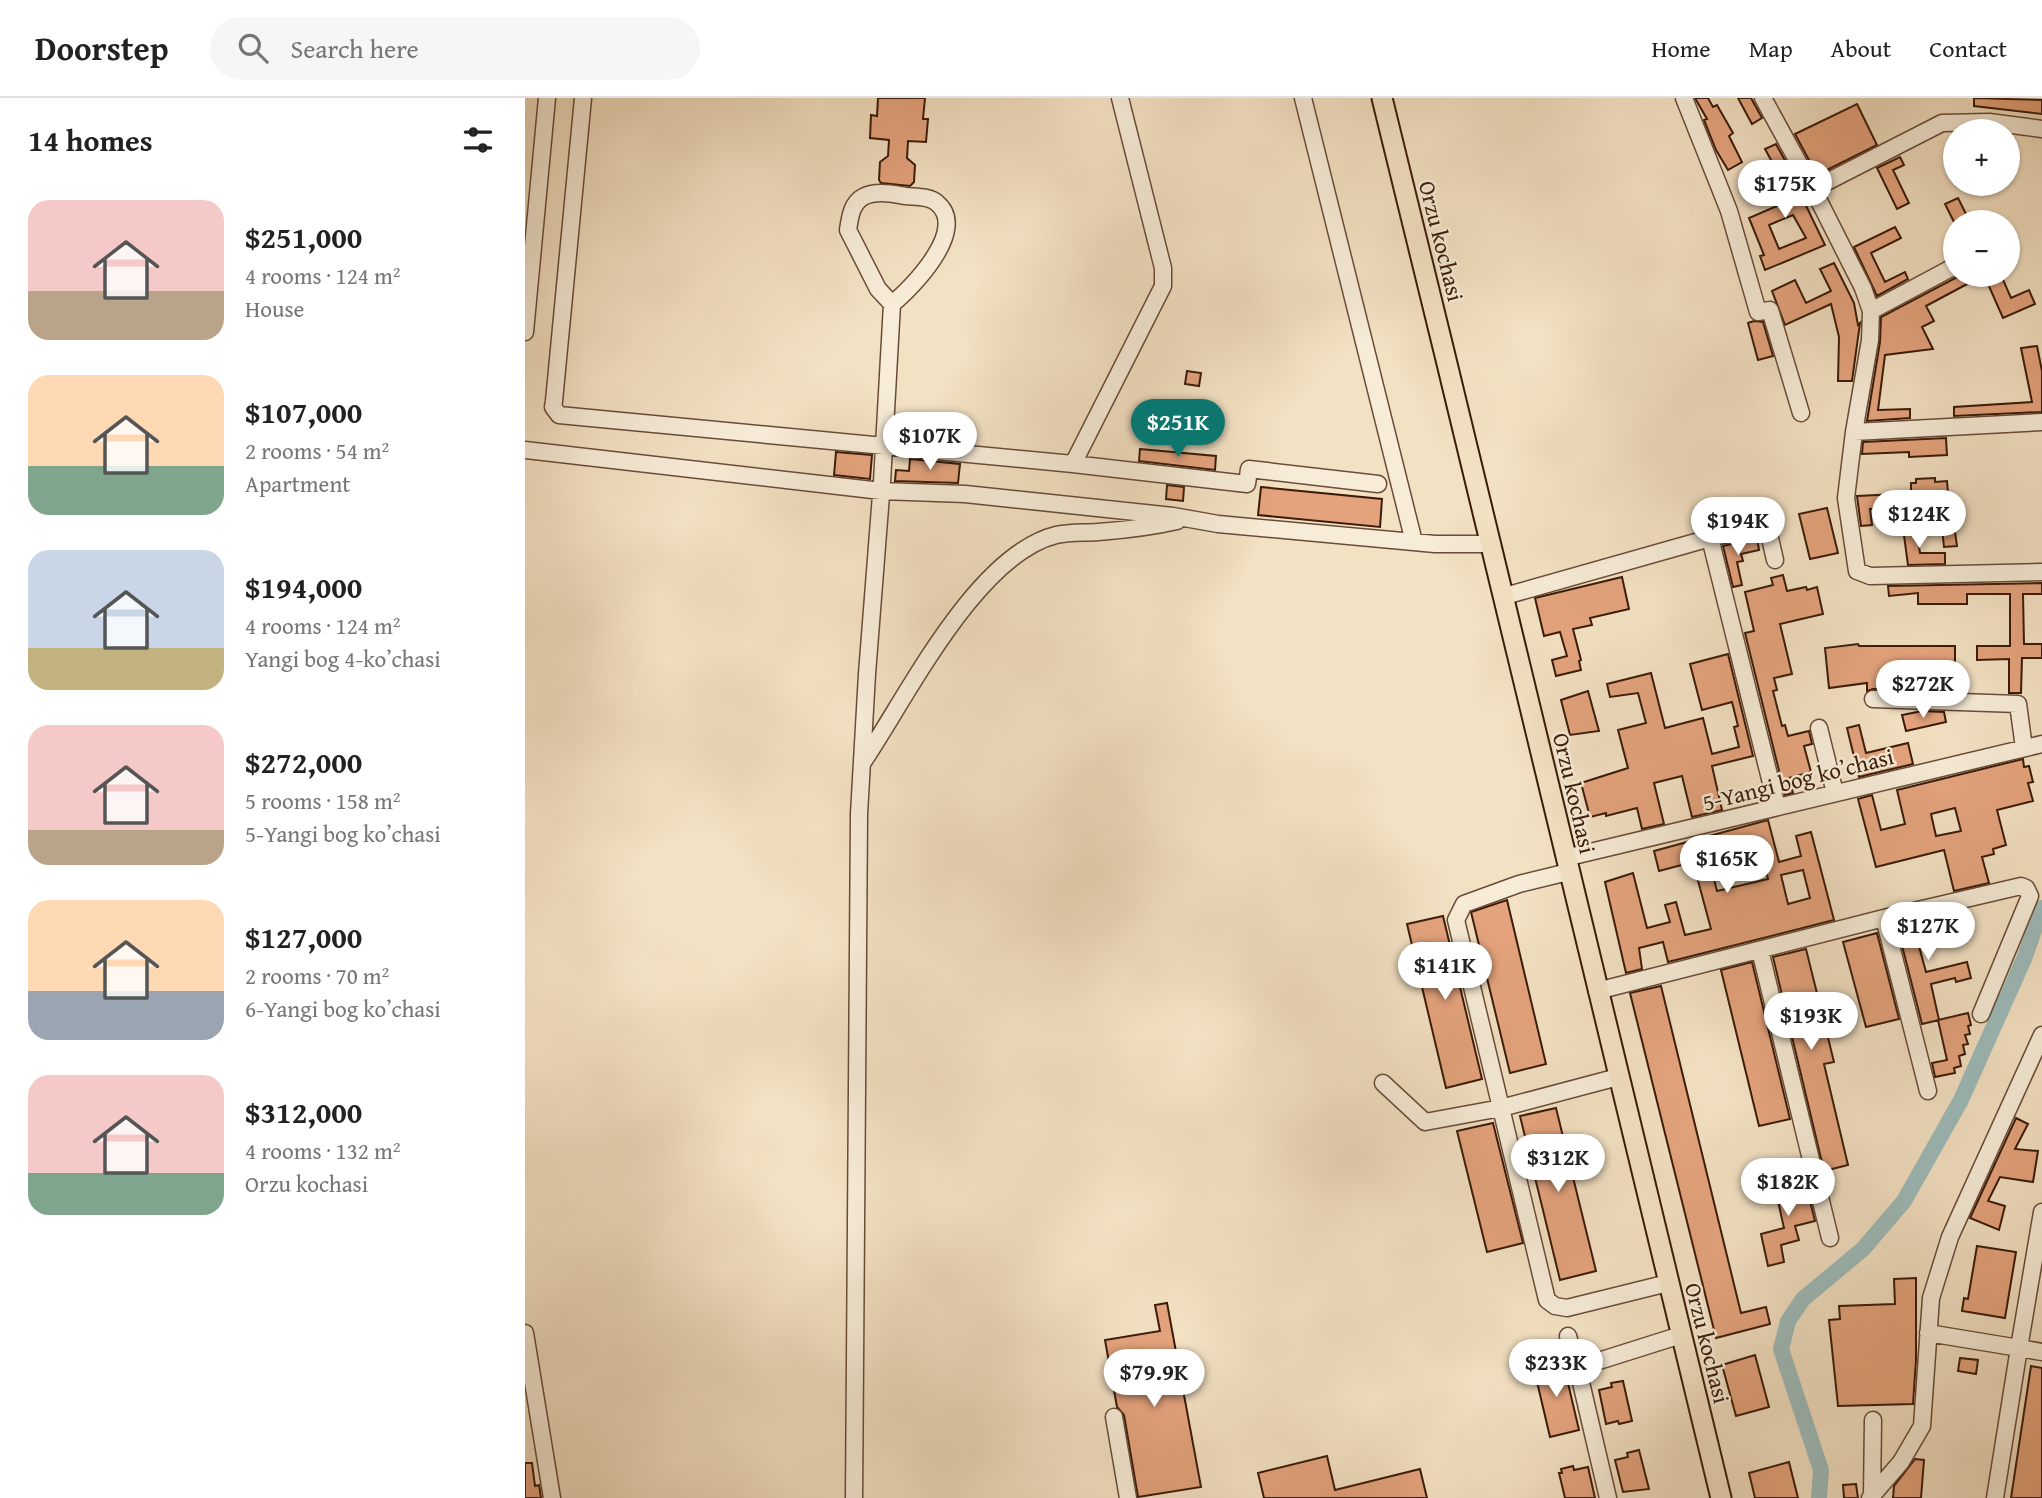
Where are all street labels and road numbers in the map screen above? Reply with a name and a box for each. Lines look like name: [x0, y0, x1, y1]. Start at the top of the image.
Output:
street label: Orzu kochasi: [1411, 177, 1473, 305]
street label: Orzu kochasi: [1545, 729, 1605, 857]
street label: 5-Yangi bog koʼchasi: [1699, 739, 1897, 819]
street label: Orzu kochasi: [1677, 1279, 1739, 1407]

